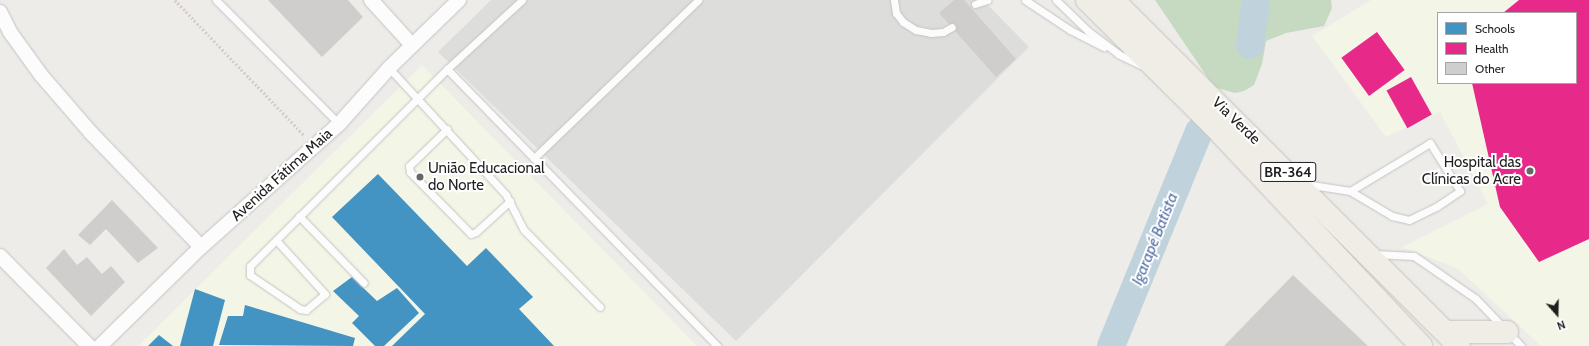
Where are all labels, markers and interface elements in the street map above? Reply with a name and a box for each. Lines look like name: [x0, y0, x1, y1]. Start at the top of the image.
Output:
legend: [1437, 12, 1577, 84]
text: Schools: [1475, 21, 1515, 36]
text: Health: [1475, 41, 1509, 56]
text: Other: [1475, 61, 1505, 76]
street label: Via Verde: [1208, 94, 1264, 148]
street label: Avenida Fátima Maia: [228, 125, 336, 225]
place label: Hospital das Clínicas do Acre: [1422, 153, 1521, 188]
place label: União Educacional do Norte: [428, 159, 545, 194]
road number: BR-364: [1260, 160, 1316, 184]
marker: Hospital das Clínicas do Acre: [1524, 165, 1536, 177]
marker: União Educacional do Norte: [415, 172, 425, 182]
water label: Igarapé Batista: [1128, 190, 1182, 288]
north arrow: [1537, 294, 1577, 334]
text: N: [1555, 317, 1567, 333]

